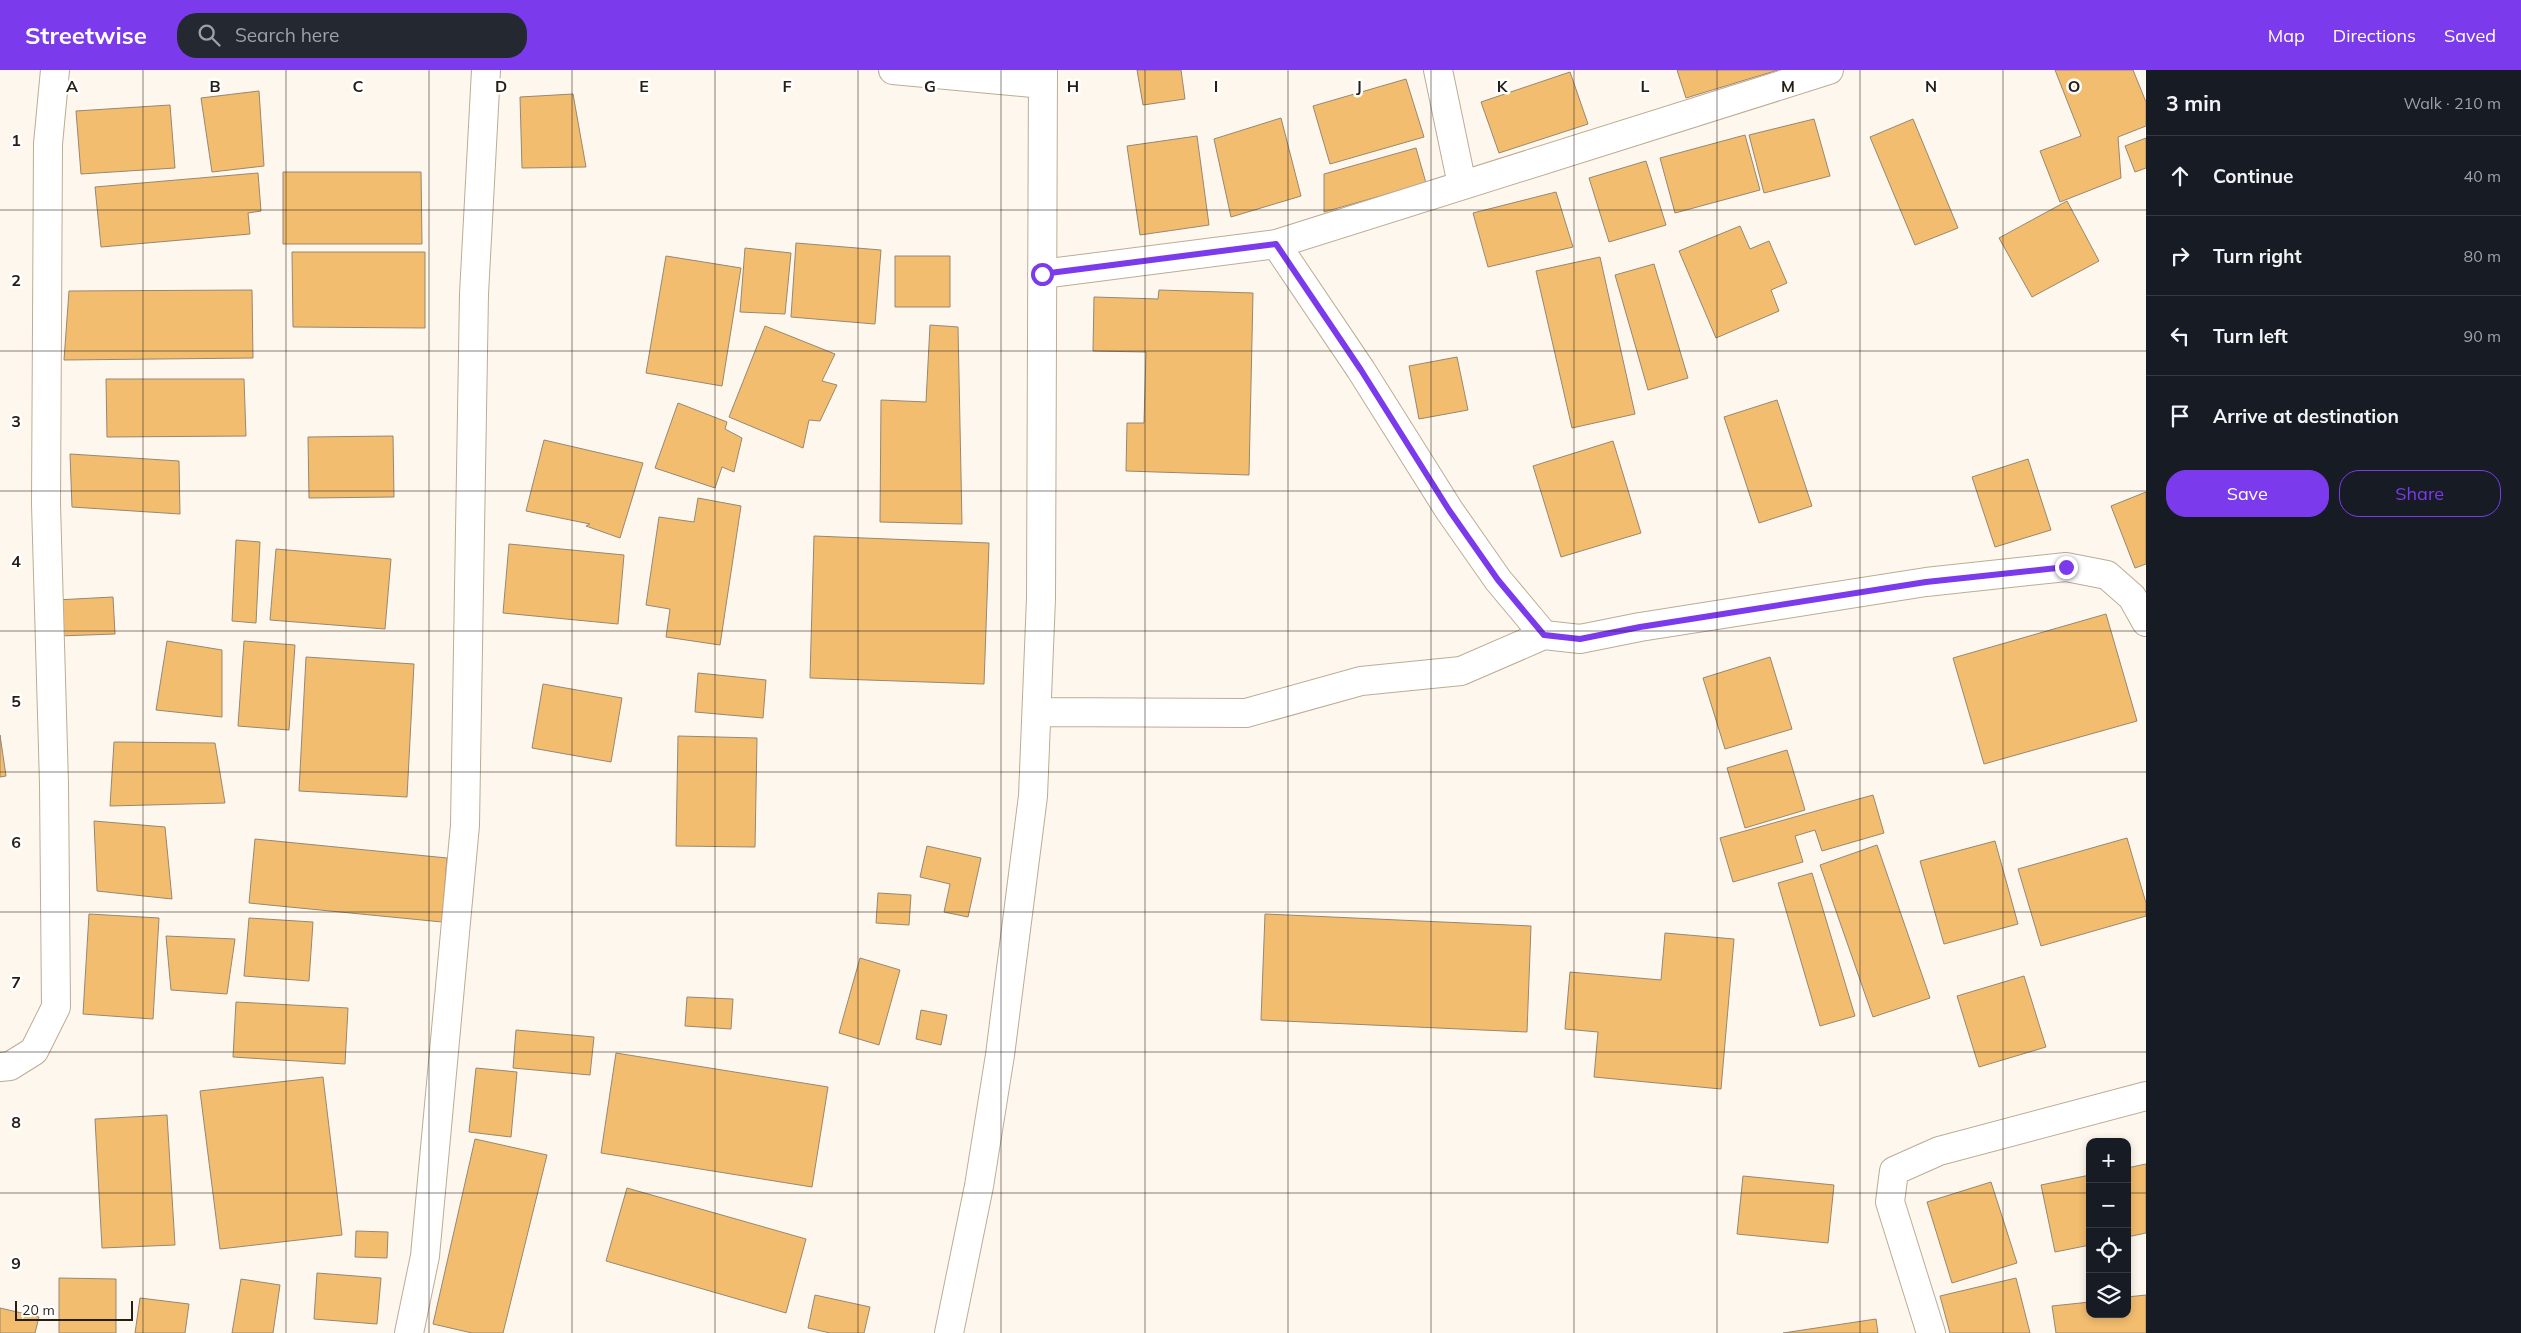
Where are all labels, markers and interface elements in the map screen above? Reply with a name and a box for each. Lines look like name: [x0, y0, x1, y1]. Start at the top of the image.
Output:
search box: [177, 13, 527, 58]
text: Streetwise: [25, 20, 147, 50]
icon: search: [195, 21, 223, 49]
text: Search here: [235, 23, 339, 47]
text: Map: [2268, 24, 2305, 47]
text: Directions: [2333, 24, 2416, 47]
text: Saved: [2444, 24, 2496, 47]
text: A: [66, 76, 78, 96]
text: B: [209, 76, 221, 96]
text: C: [353, 76, 364, 96]
text: D: [495, 76, 507, 96]
text: E: [639, 76, 649, 96]
text: F: [782, 76, 792, 96]
text: G: [924, 76, 936, 96]
text: H: [1067, 76, 1079, 96]
text: I: [1214, 76, 1218, 96]
text: J: [1356, 76, 1362, 96]
text: K: [1497, 76, 1509, 96]
text: L: [1641, 76, 1650, 96]
text: M: [1781, 76, 1795, 96]
text: N: [1925, 76, 1937, 96]
text: O: [2068, 76, 2080, 96]
text: 3 min: [2166, 90, 2221, 116]
text: Walk · 210 m: [2403, 93, 2501, 113]
text: 1: [11, 130, 21, 150]
icon: ahead: [2166, 162, 2194, 190]
text: Continue: [2213, 164, 2293, 188]
text: 40 m: [2464, 166, 2501, 186]
icon: right: [2166, 242, 2194, 270]
text: Turn right: [2213, 244, 2302, 268]
text: 80 m: [2464, 246, 2501, 266]
route start: [1031, 263, 1054, 286]
text: 2: [11, 270, 21, 290]
icon: left: [2166, 322, 2194, 350]
text: Turn left: [2213, 324, 2288, 348]
text: 90 m: [2464, 326, 2501, 346]
icon: arrive: [2166, 402, 2194, 430]
text: Arrive at destination: [2213, 404, 2399, 428]
text: 3: [11, 411, 21, 431]
button: Save: [2166, 470, 2329, 517]
button: Share: [2339, 470, 2501, 517]
text: 4: [11, 551, 21, 571]
route end: [2055, 556, 2078, 579]
text: 5: [11, 691, 21, 711]
text: 6: [11, 832, 21, 852]
text: 7: [11, 972, 21, 992]
text: 8: [11, 1112, 21, 1132]
map controls: [2086, 1138, 2131, 1318]
button: +: [2086, 1138, 2131, 1183]
button: −: [2086, 1183, 2131, 1228]
button: locate: [2086, 1228, 2131, 1273]
text: 9: [11, 1253, 21, 1273]
button: layers: [2086, 1273, 2131, 1318]
scale bar: [15, 1298, 132, 1321]
text: 20 m: [22, 1301, 55, 1319]

